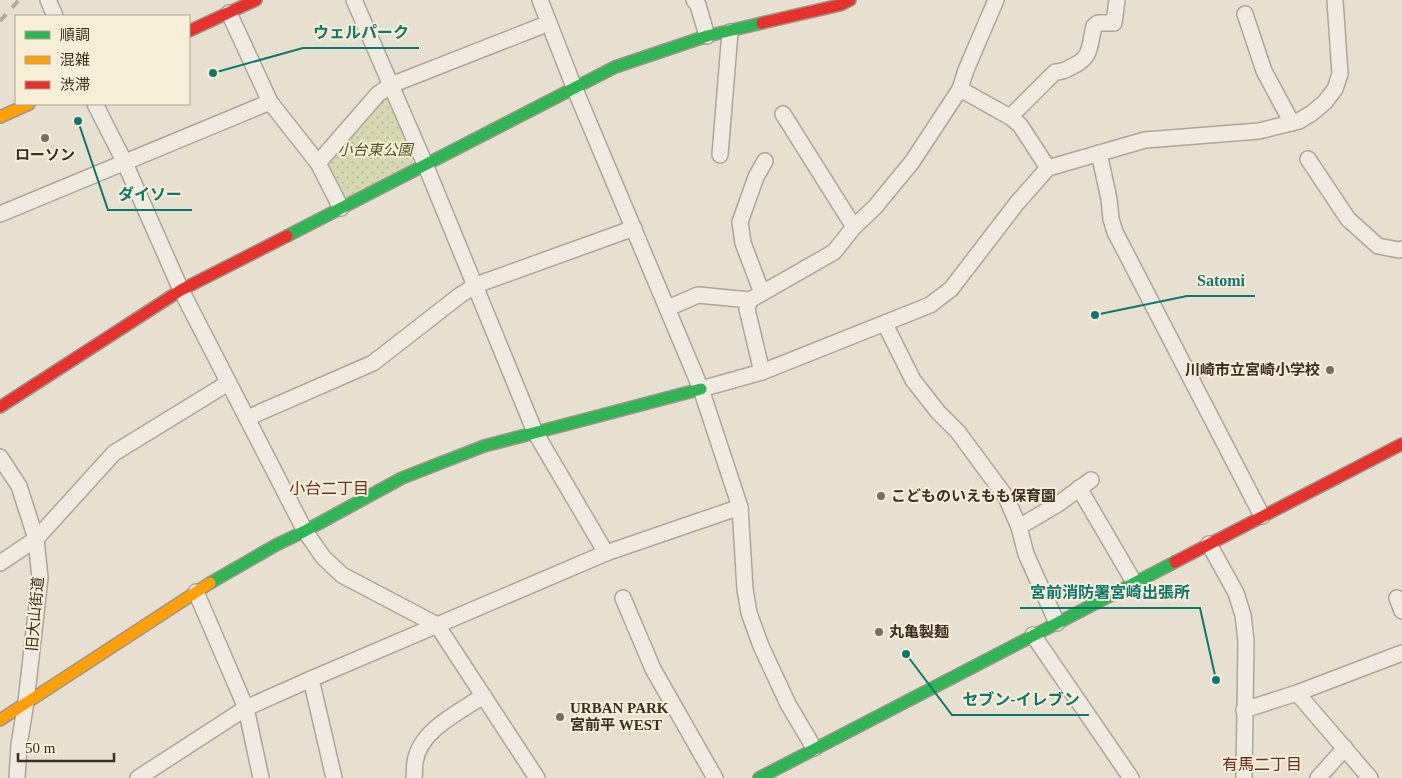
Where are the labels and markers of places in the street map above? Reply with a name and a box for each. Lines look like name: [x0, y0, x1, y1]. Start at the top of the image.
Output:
callout: ウェルパーク: [303, 17, 419, 48]
marker: ローソン: [39, 132, 51, 144]
place label: ローソン: [15, 147, 75, 163]
callout: ダイソー: [108, 179, 192, 210]
callout: Satomi: [1187, 265, 1255, 296]
place label: 川崎市立宮崎小学校: [1185, 362, 1320, 378]
marker: 川崎市立宮崎小学校: [1324, 364, 1336, 376]
place label: こどものいえもも保育園: [891, 488, 1056, 504]
marker: こどものいえもも保育園: [875, 490, 887, 502]
callout: 宮前消防署宮崎出張所: [1020, 577, 1200, 608]
place label: 丸亀製麺: [889, 623, 949, 640]
marker: 丸亀製麺: [873, 626, 885, 638]
callout: セブン-イレブン: [952, 684, 1089, 715]
place label: URBAN PARK 宮前平 WEST: [570, 700, 669, 733]
marker: URBAN PARK 宮前平 WEST: [554, 711, 566, 723]

